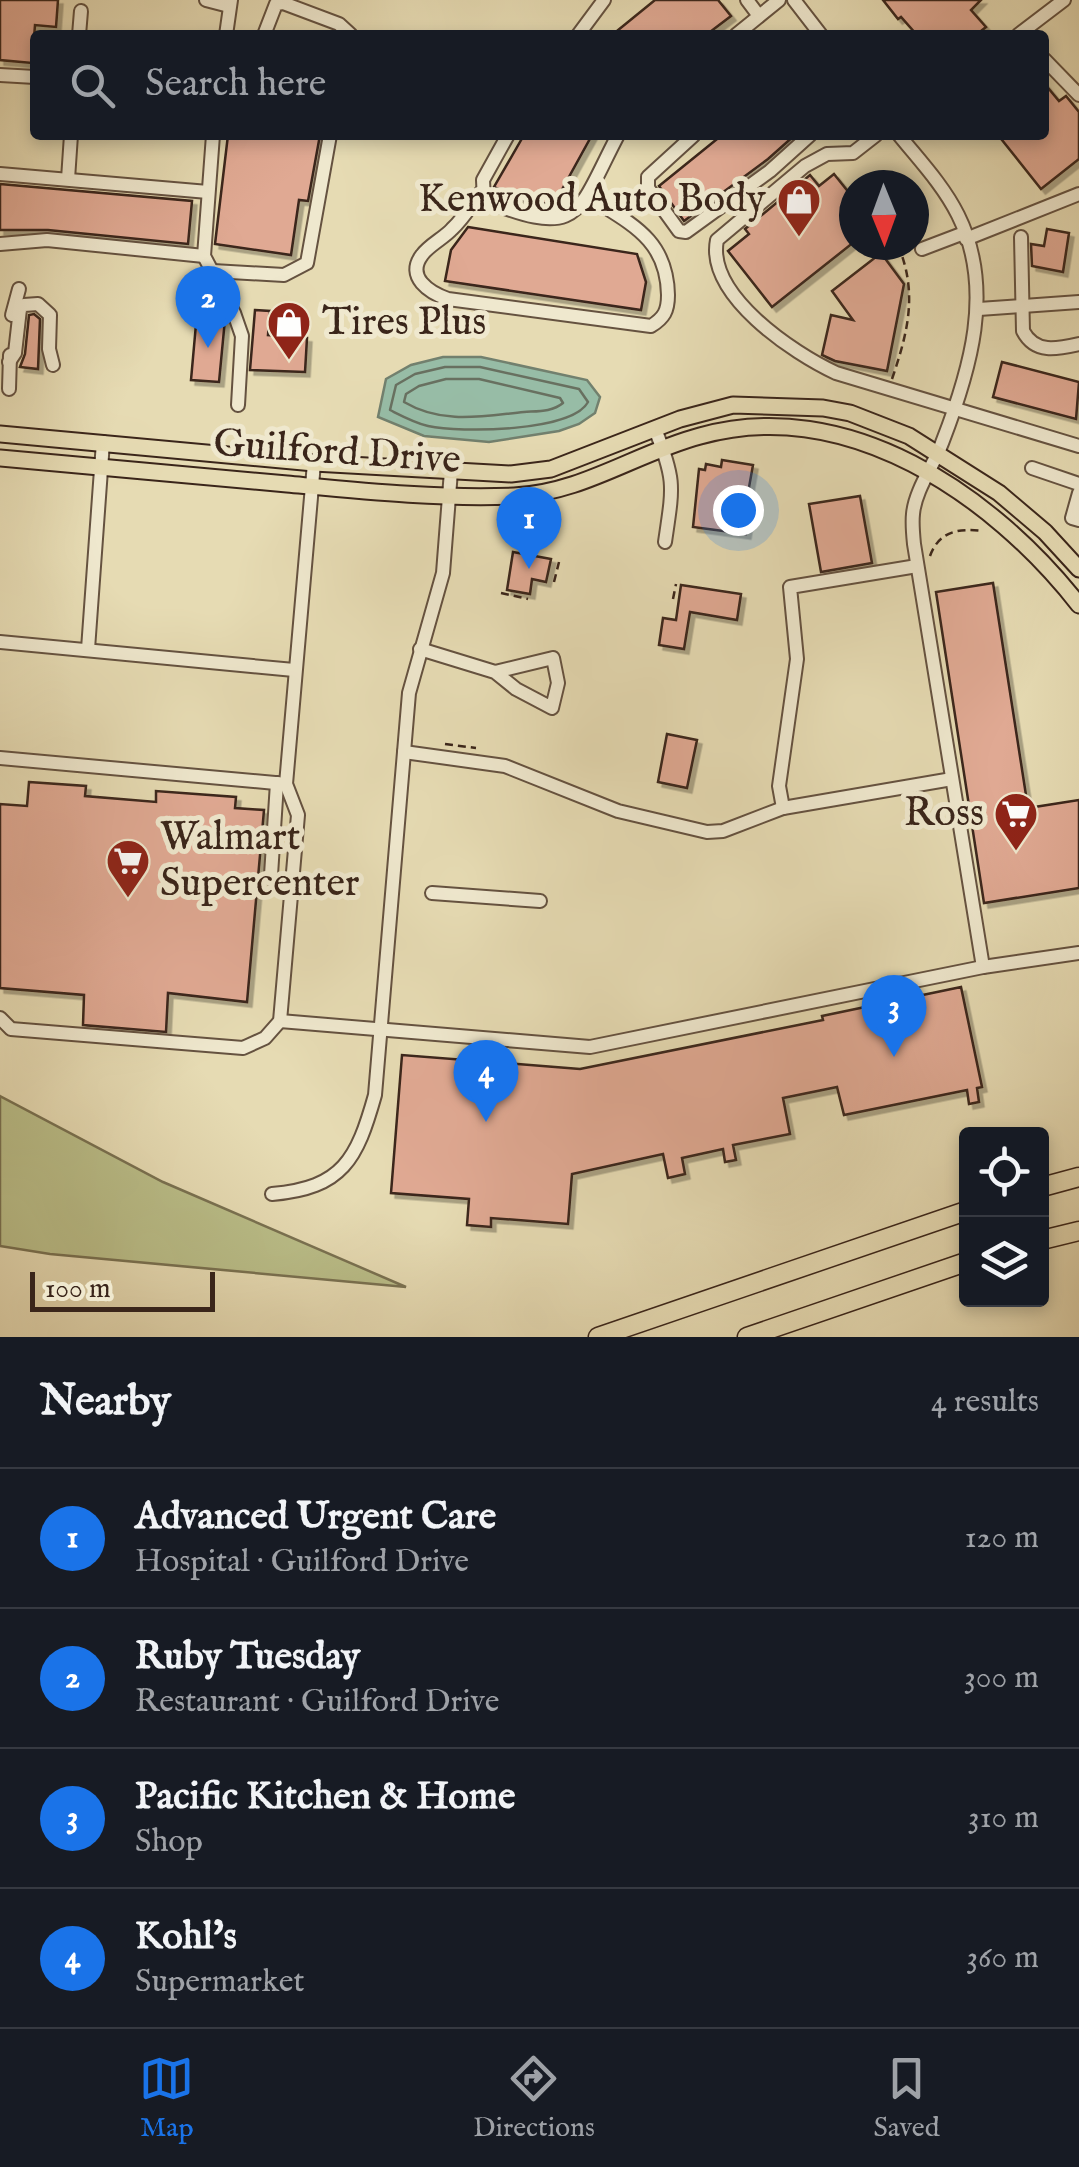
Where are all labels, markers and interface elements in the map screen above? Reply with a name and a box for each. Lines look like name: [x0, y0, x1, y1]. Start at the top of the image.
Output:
search box: [30, 30, 1049, 140]
icon: search: [65, 58, 120, 113]
text: Search here: [145, 61, 326, 109]
north arrow: [839, 170, 929, 260]
place label: Kenwood Auto Body: [418, 175, 766, 226]
shop icon: Kenwood Auto Body: [776, 177, 822, 238]
pin: 2: [176, 266, 240, 348]
place label: Tires Plus: [322, 298, 486, 349]
shop icon: Tires Plus: [266, 300, 312, 361]
street label: Guilford Drive: [212, 419, 462, 487]
your location: [713, 485, 764, 536]
pin: 1: [496, 486, 562, 569]
place label: Ross: [904, 789, 984, 840]
supermarket icon: Ross: [993, 791, 1039, 852]
place label: Walmart Supercenter: [160, 813, 360, 910]
supermarket icon: Walmart Supercenter: [105, 838, 151, 899]
pin: 3: [862, 974, 926, 1057]
pin: 4: [454, 1040, 518, 1122]
map controls: [959, 1127, 1049, 1307]
button: locate: [959, 1127, 1049, 1217]
button: layers: [959, 1217, 1049, 1307]
scale bar: [30, 1267, 215, 1312]
text: 100 m: [45, 1272, 111, 1307]
text: Nearby: [40, 1376, 171, 1429]
text: 4 results: [931, 1382, 1039, 1423]
text: Advanced Urgent Care: [135, 1494, 496, 1542]
text: 1: [67, 1518, 78, 1559]
text: 120 m: [965, 1518, 1039, 1559]
text: Hospital · Guilford Drive: [135, 1542, 469, 1583]
text: Ruby Tuesday: [135, 1634, 360, 1682]
text: 2: [65, 1658, 80, 1699]
text: 300 m: [964, 1658, 1039, 1699]
text: Restaurant · Guilford Drive: [135, 1682, 499, 1723]
text: Pacific Kitchen & Home: [135, 1774, 515, 1822]
text: 3: [67, 1798, 78, 1839]
text: 310 m: [968, 1798, 1039, 1839]
text: Shop: [135, 1822, 203, 1863]
text: Kohl's: [135, 1914, 237, 1962]
text: 4: [65, 1938, 80, 1979]
text: 360 m: [966, 1938, 1039, 1979]
text: Supermarket: [135, 1962, 305, 2003]
tab: Map: [139, 2051, 194, 2146]
tab: Directions: [473, 2051, 595, 2146]
tab: Saved: [873, 2051, 940, 2146]

